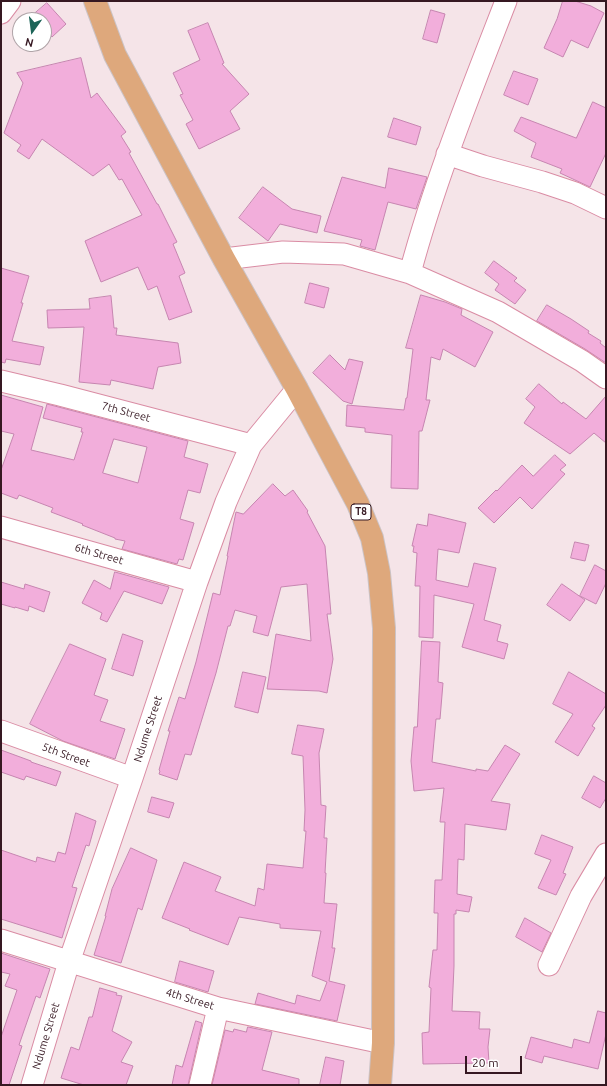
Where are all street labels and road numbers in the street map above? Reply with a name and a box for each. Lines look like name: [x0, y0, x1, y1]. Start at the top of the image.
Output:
street label: 7th Street: [100, 399, 152, 425]
road number: T8: [351, 504, 371, 520]
street label: 6th Street: [73, 541, 125, 567]
street label: Ndume Street: [131, 694, 165, 764]
street label: 5th Street: [40, 740, 92, 770]
street label: 4th Street: [164, 985, 216, 1013]
street label: Ndume Street: [30, 1001, 62, 1071]

